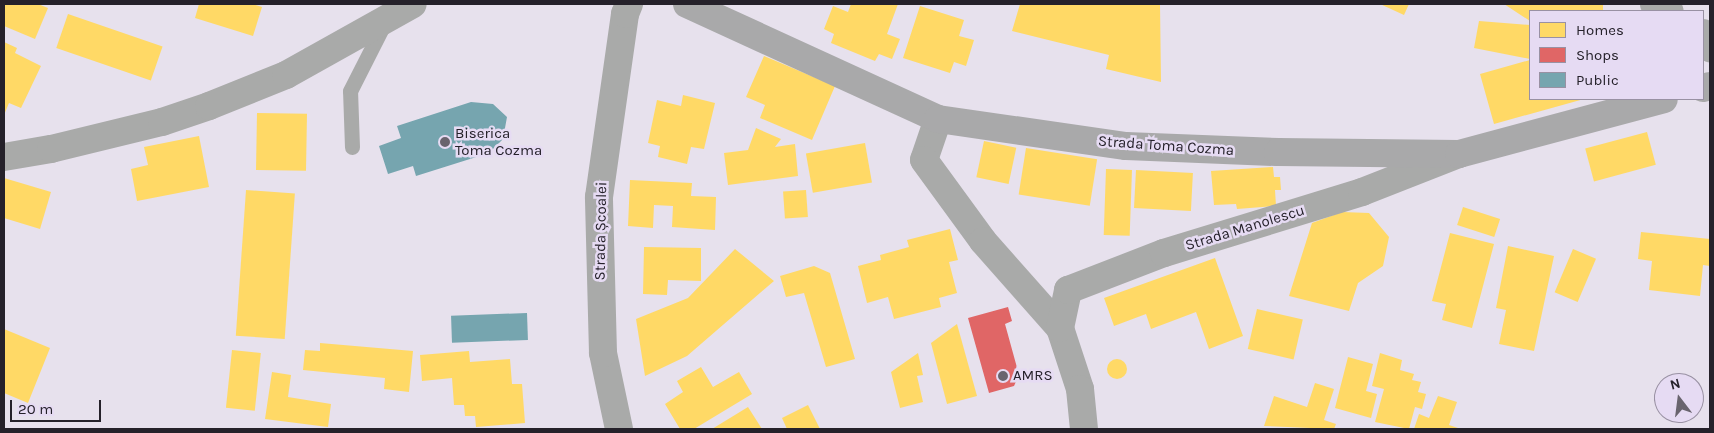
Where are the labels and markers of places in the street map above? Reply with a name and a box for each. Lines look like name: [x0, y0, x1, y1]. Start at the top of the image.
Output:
place label: Biserica Toma Cozma: [455, 124, 542, 159]
marker: Biserica Toma Cozma: [439, 136, 451, 148]
place label: AMRS: [1013, 367, 1053, 385]
marker: AMRS: [997, 370, 1009, 382]

